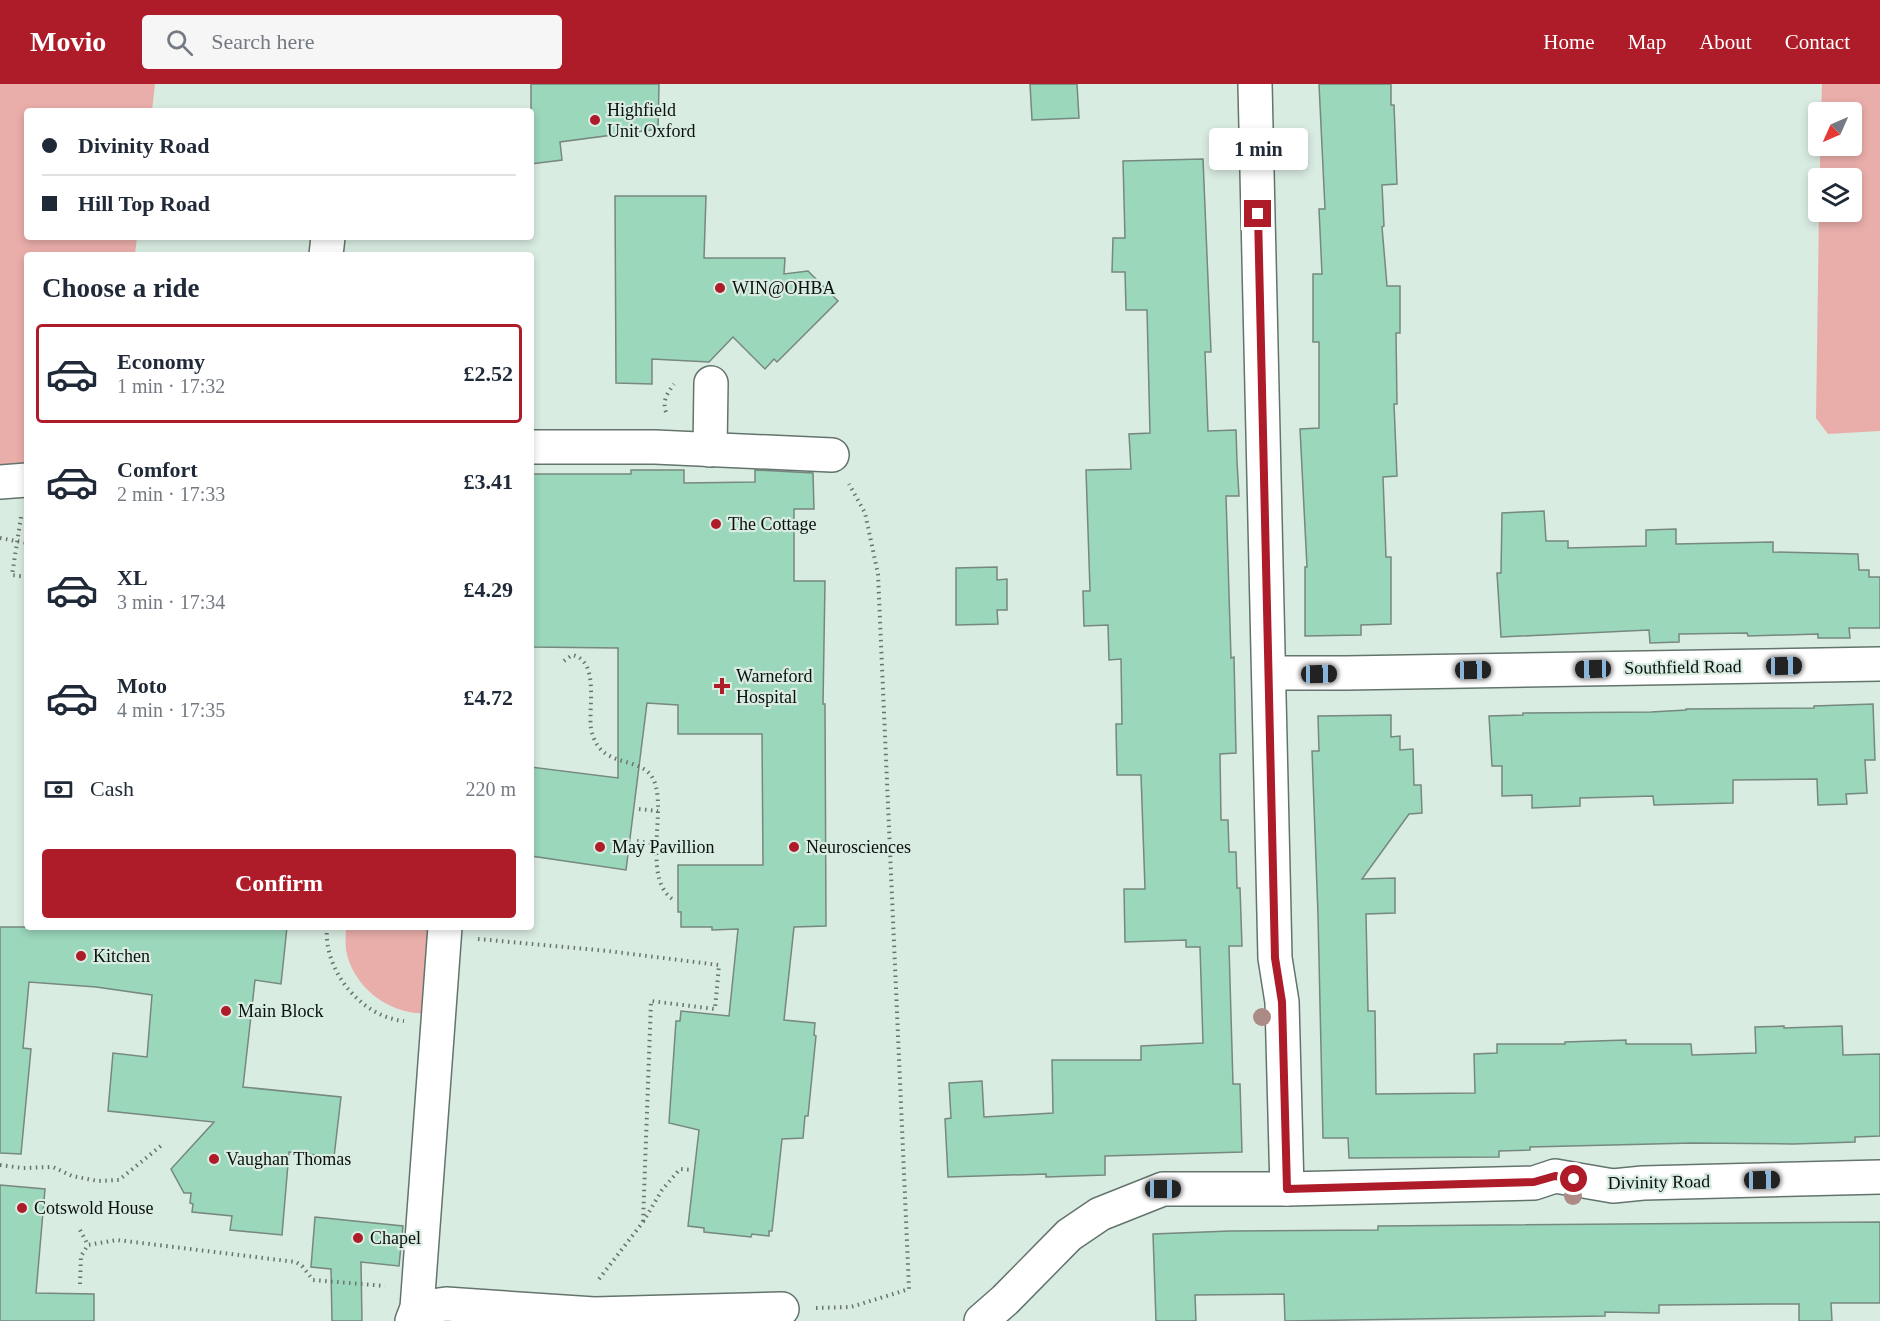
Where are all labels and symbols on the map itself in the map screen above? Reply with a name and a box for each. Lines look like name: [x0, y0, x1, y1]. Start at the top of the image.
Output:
place label: Highfield Unit Oxford: [607, 100, 696, 141]
north arrow: [1808, 102, 1862, 156]
marker: Highfield Unit Oxford: [588, 113, 602, 127]
callout: 1 min: [1208, 127, 1308, 169]
route end: [1244, 200, 1271, 227]
place label: WIN@OHBA: [732, 278, 836, 298]
marker: WIN@OHBA: [713, 281, 727, 295]
place label: The Cottage: [728, 514, 816, 534]
marker: The Cottage: [709, 517, 723, 531]
street label: Southfield Road: [1624, 656, 1742, 678]
car: [1766, 657, 1802, 675]
car: [1575, 660, 1611, 678]
car: [1455, 661, 1491, 679]
car: [1301, 665, 1337, 683]
place label: Warneford Hospital: [736, 666, 813, 707]
marker: Warneford Hospital: [713, 677, 731, 695]
place label: May Pavillion: [612, 837, 715, 857]
place label: Neurosciences: [806, 837, 911, 857]
marker: May Pavillion: [593, 840, 607, 854]
marker: Neurosciences: [787, 840, 801, 854]
place label: Kitchen: [93, 946, 150, 966]
marker: Kitchen: [74, 949, 88, 963]
place label: Main Block: [238, 1001, 324, 1021]
marker: Main Block: [219, 1004, 233, 1018]
place label: Vaughan Thomas: [226, 1149, 351, 1169]
marker: Vaughan Thomas: [207, 1152, 221, 1166]
route start: [1560, 1165, 1587, 1192]
street label: Divinity Road: [1608, 1171, 1710, 1193]
car: [1744, 1171, 1780, 1189]
car: [1145, 1180, 1181, 1198]
place label: Cotswold House: [34, 1198, 154, 1218]
marker: Cotswold House: [15, 1201, 29, 1215]
place label: Chapel: [370, 1228, 421, 1248]
marker: Chapel: [351, 1231, 365, 1245]

